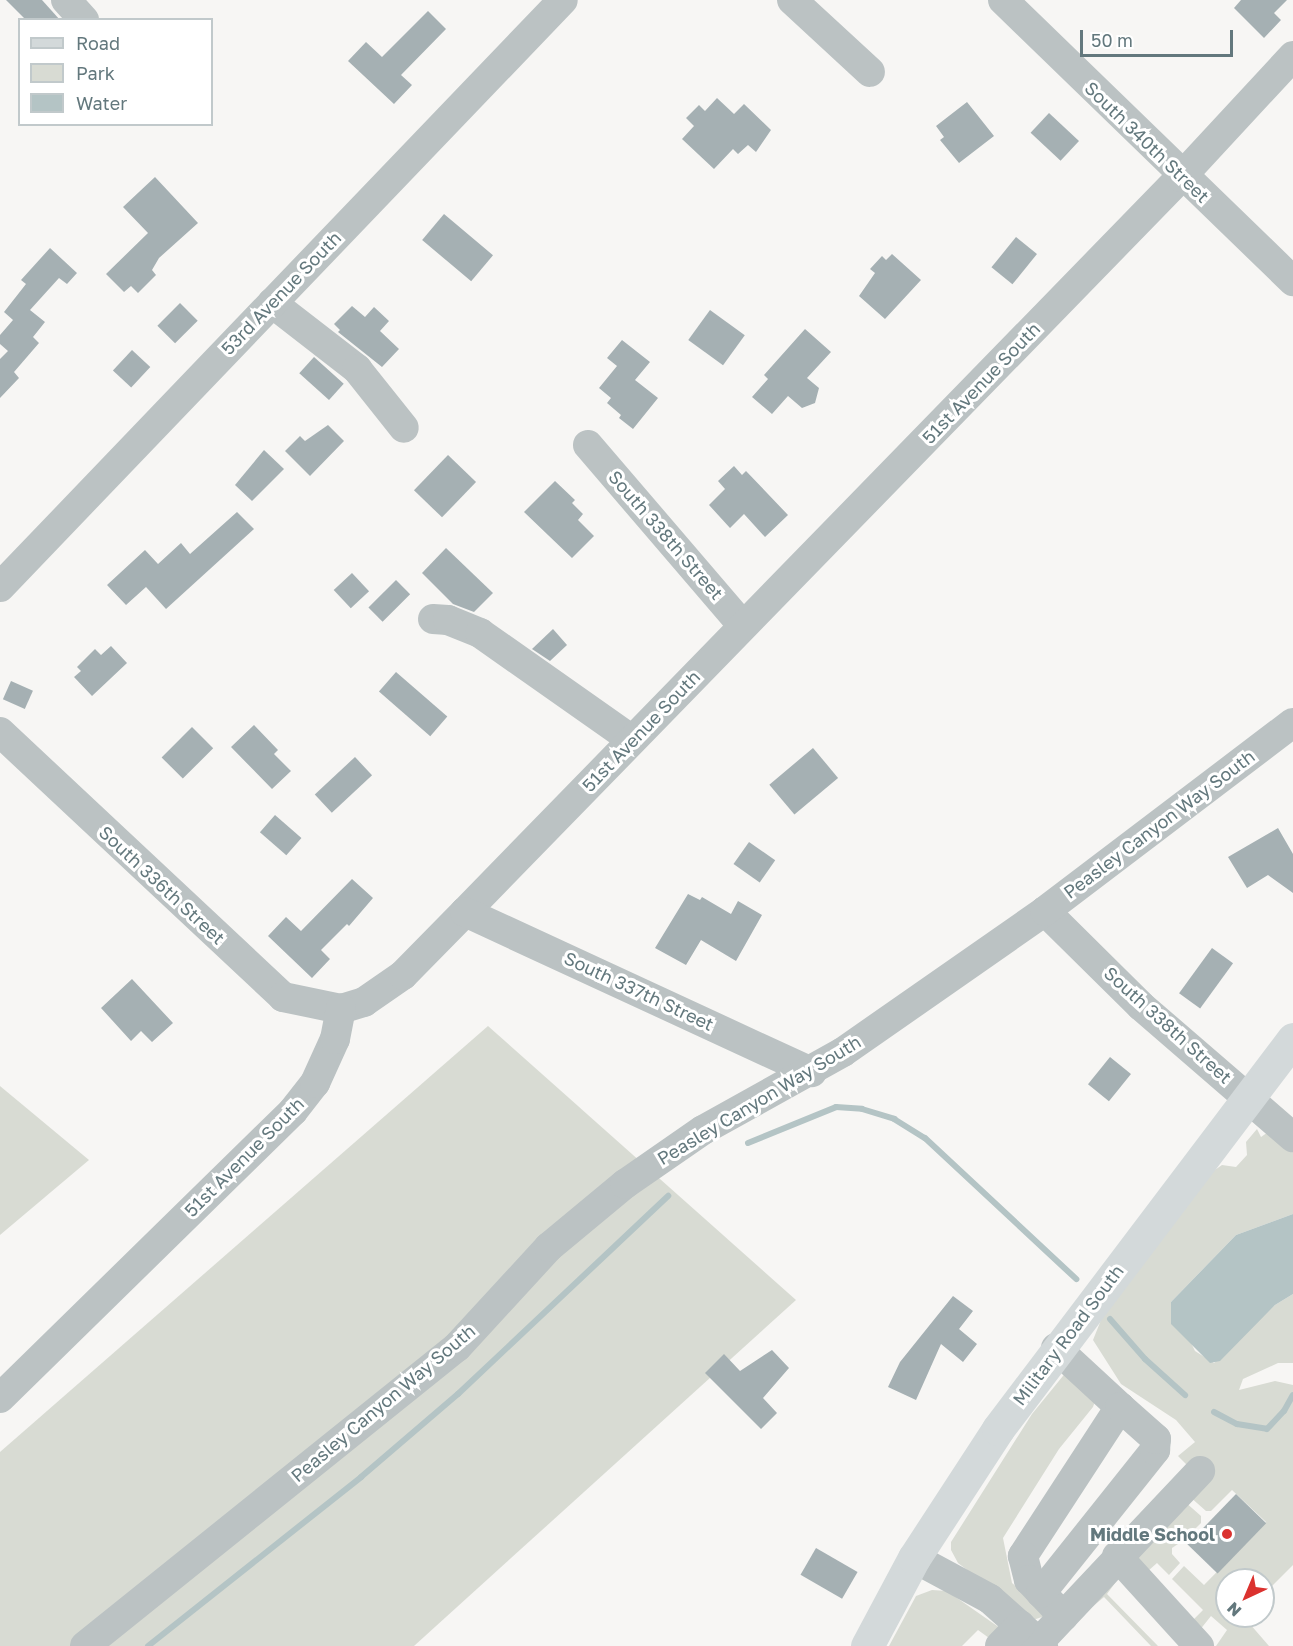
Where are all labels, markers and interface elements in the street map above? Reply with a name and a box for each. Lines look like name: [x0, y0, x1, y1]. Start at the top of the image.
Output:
legend: [18, 18, 213, 126]
scale bar: [1083, 18, 1236, 56]
text: 50 m: [1091, 29, 1133, 51]
text: Road: [76, 32, 120, 54]
text: Park: [76, 62, 115, 84]
street label: South 340th Street: [1080, 77, 1214, 207]
text: Water: [76, 92, 127, 114]
street label: 53rd Avenue South: [217, 227, 345, 359]
street label: 51st Avenue South: [918, 318, 1044, 448]
street label: South 338th Street: [604, 466, 728, 604]
street label: 51st Avenue South: [578, 666, 704, 796]
street label: Peasley Canyon Way South: [1059, 745, 1259, 903]
street label: South 336th Street: [95, 821, 229, 949]
street label: South 337th Street: [561, 947, 717, 1035]
street label: South 338th Street: [1100, 962, 1236, 1088]
street label: Peasley Canyon Way South: [653, 1031, 865, 1169]
street label: 51st Avenue South: [180, 1093, 308, 1221]
street label: Military Road South: [1008, 1260, 1128, 1410]
street label: Peasley Canyon Way South: [287, 1320, 479, 1486]
place label: Middle School: [1090, 1523, 1215, 1545]
marker: Middle School: [1220, 1527, 1234, 1541]
north arrow: [1215, 1568, 1275, 1628]
text: N: [1223, 1598, 1245, 1621]

